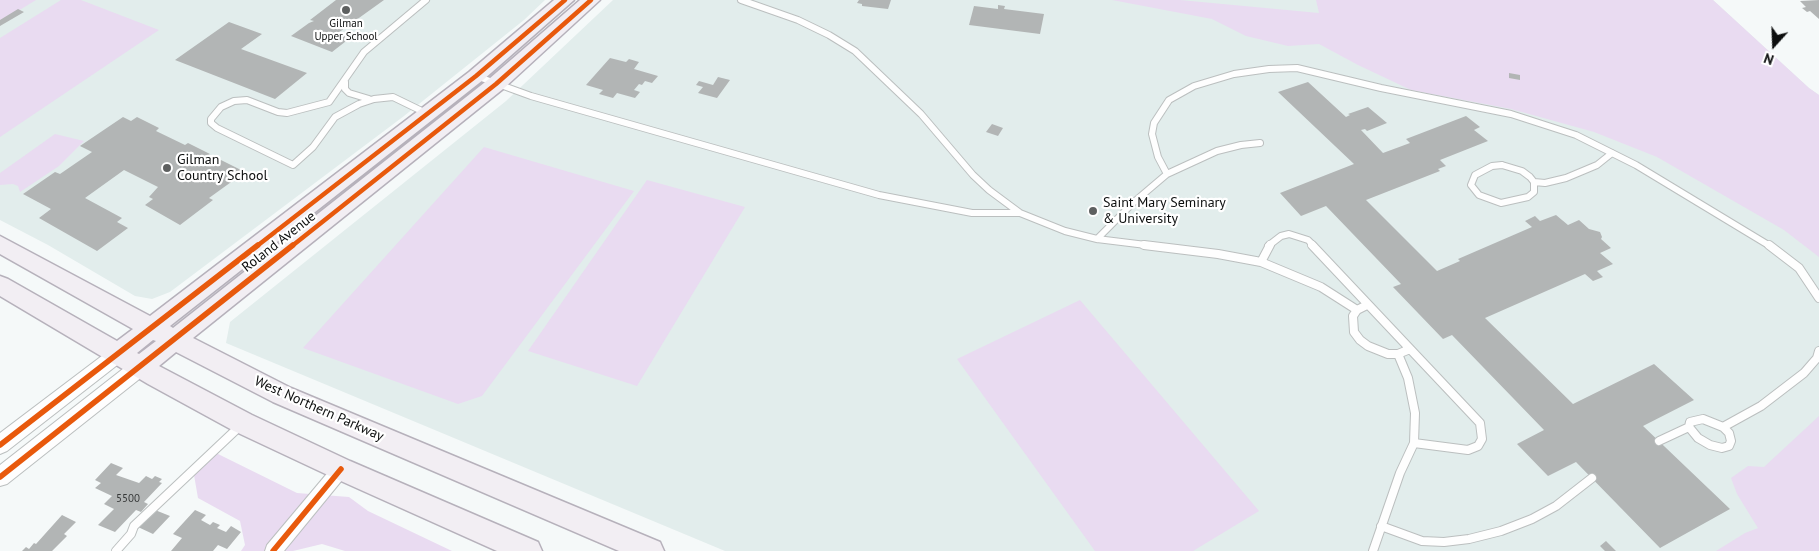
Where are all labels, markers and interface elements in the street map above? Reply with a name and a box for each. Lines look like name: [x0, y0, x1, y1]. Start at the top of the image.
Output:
marker: Gilman Upper School: [340, 4, 352, 16]
place label: Gilman Upper School: [314, 17, 378, 43]
north arrow: [1749, 20, 1799, 70]
text: N: [1761, 49, 1776, 69]
place label: Gilman Country School: [177, 152, 267, 184]
marker: Gilman Country School: [161, 162, 173, 174]
place label: Saint Mary Seminary & University: [1103, 195, 1226, 228]
marker: Saint Mary Seminary & University: [1087, 205, 1099, 217]
street label: Roland Avenue: [239, 208, 319, 276]
street label: West Northern Parkway: [252, 373, 386, 445]
house number: 5500: [116, 492, 140, 506]

